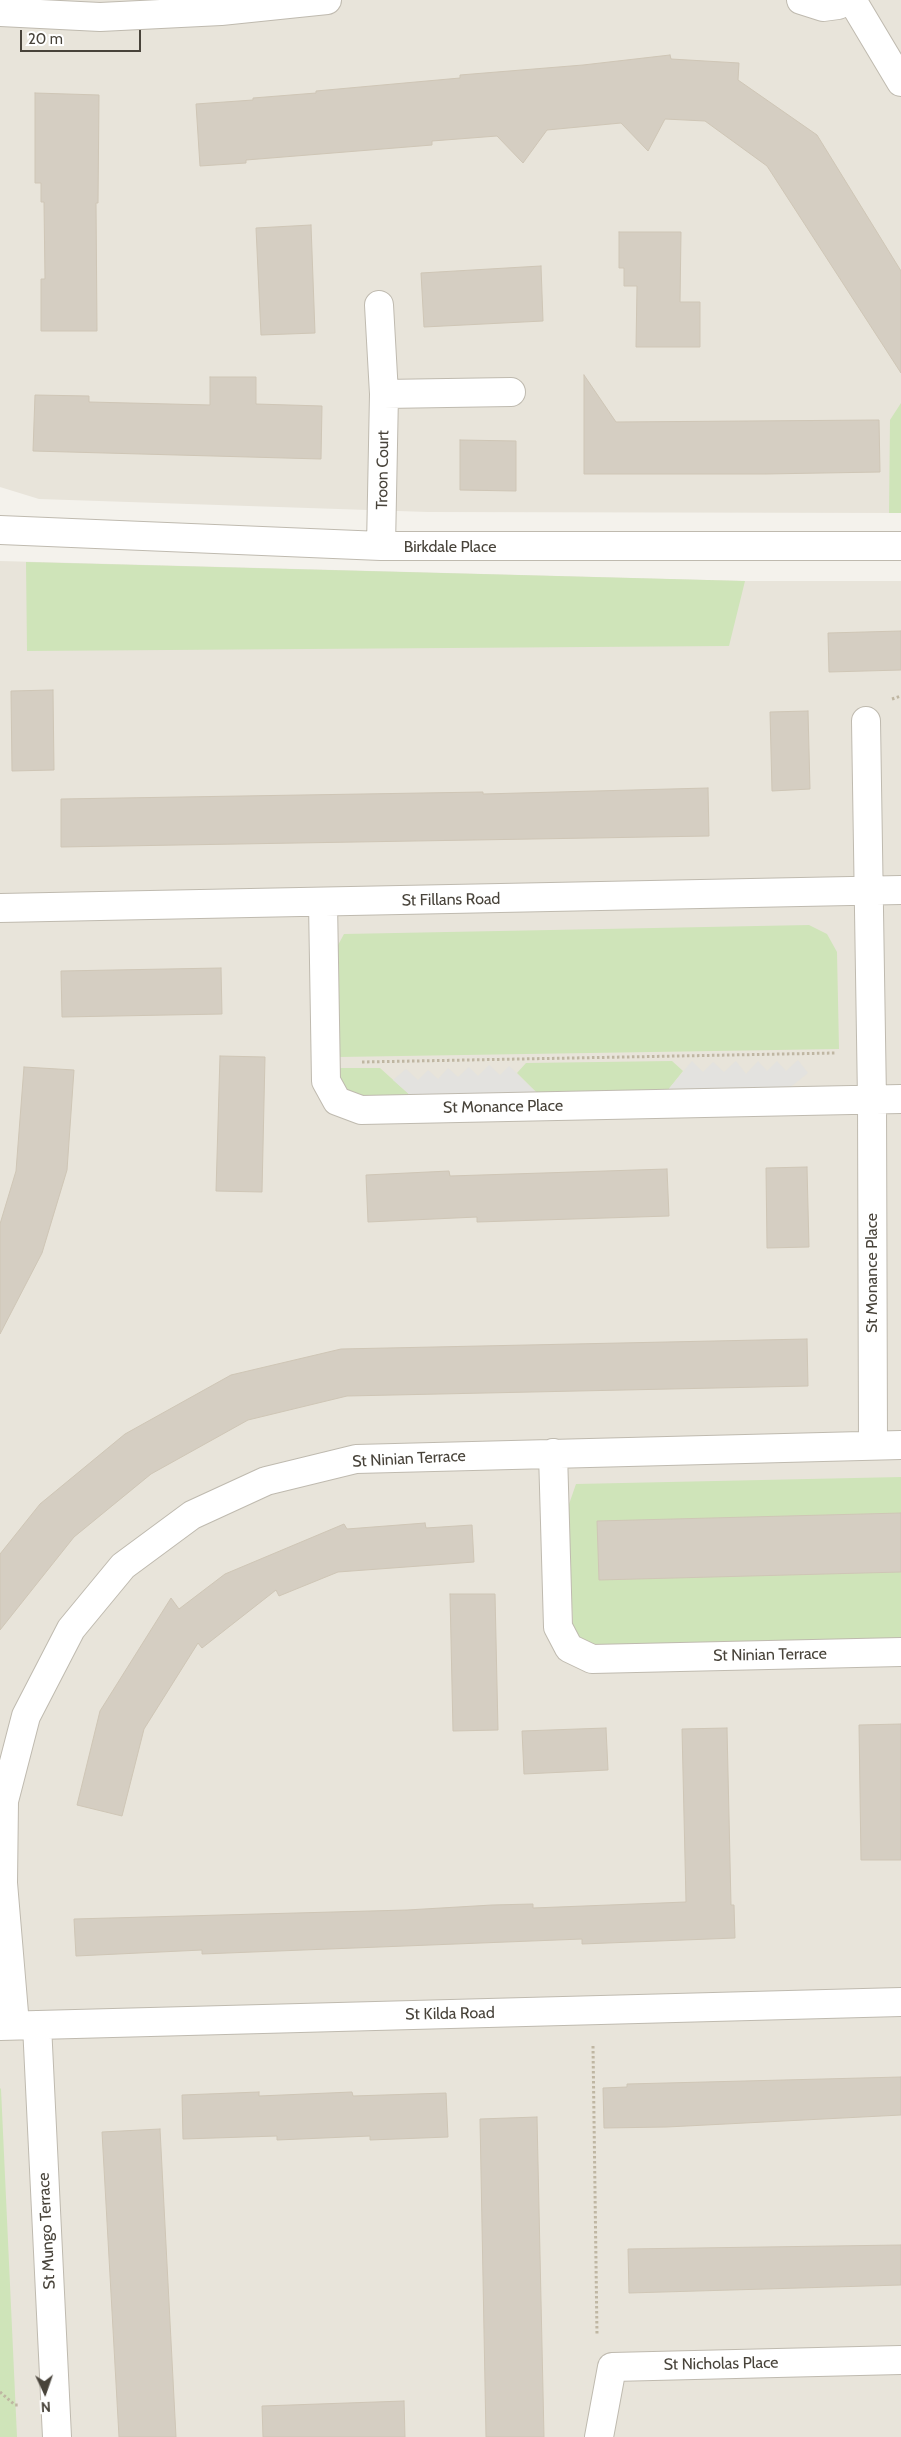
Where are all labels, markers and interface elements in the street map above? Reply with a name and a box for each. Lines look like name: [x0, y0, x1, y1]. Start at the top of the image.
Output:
scale bar: [22, 20, 144, 52]
text: 20 m: [28, 30, 63, 48]
street label: Troon Court: [373, 430, 393, 510]
street label: Birkdale Place: [404, 537, 496, 557]
street label: St Fillans Road: [401, 890, 501, 910]
street label: St Monance Place: [443, 1096, 563, 1118]
street label: St Monance Place: [862, 1213, 882, 1333]
street label: St Ninian Terrace: [352, 1446, 466, 1472]
street label: St Ninian Terrace: [713, 1644, 827, 1666]
street label: St Kilda Road: [405, 2004, 495, 2024]
street label: St Mungo Terrace: [34, 2172, 60, 2290]
street label: St Nicholas Place: [663, 2353, 779, 2375]
north arrow: [20, 2367, 70, 2417]
text: N: [40, 2398, 51, 2416]

